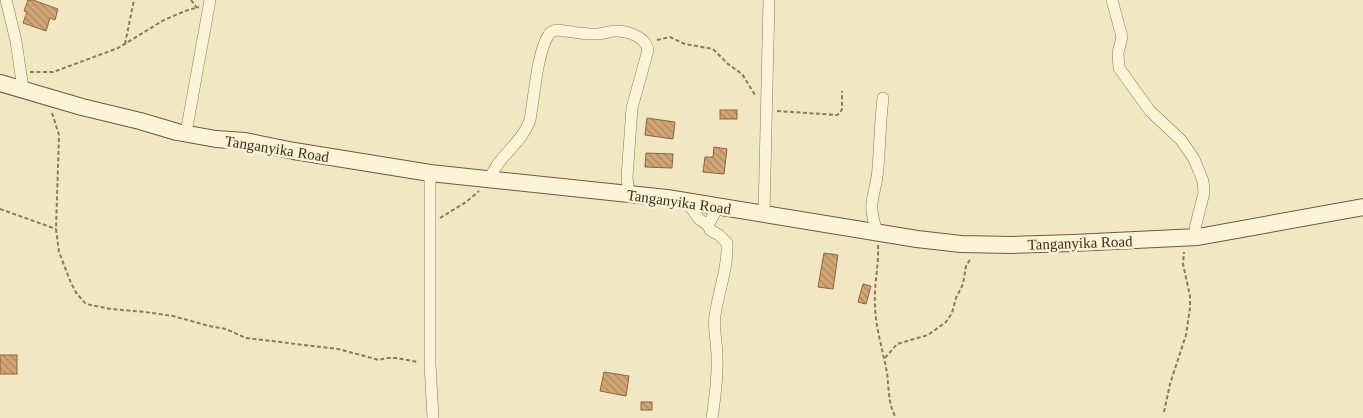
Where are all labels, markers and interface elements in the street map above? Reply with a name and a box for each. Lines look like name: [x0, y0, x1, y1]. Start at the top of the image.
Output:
street label: Tanganyika Road: [224, 133, 331, 165]
street label: Tanganyika Road: [626, 187, 733, 217]
street label: Tanganyika Road: [1027, 233, 1133, 253]

